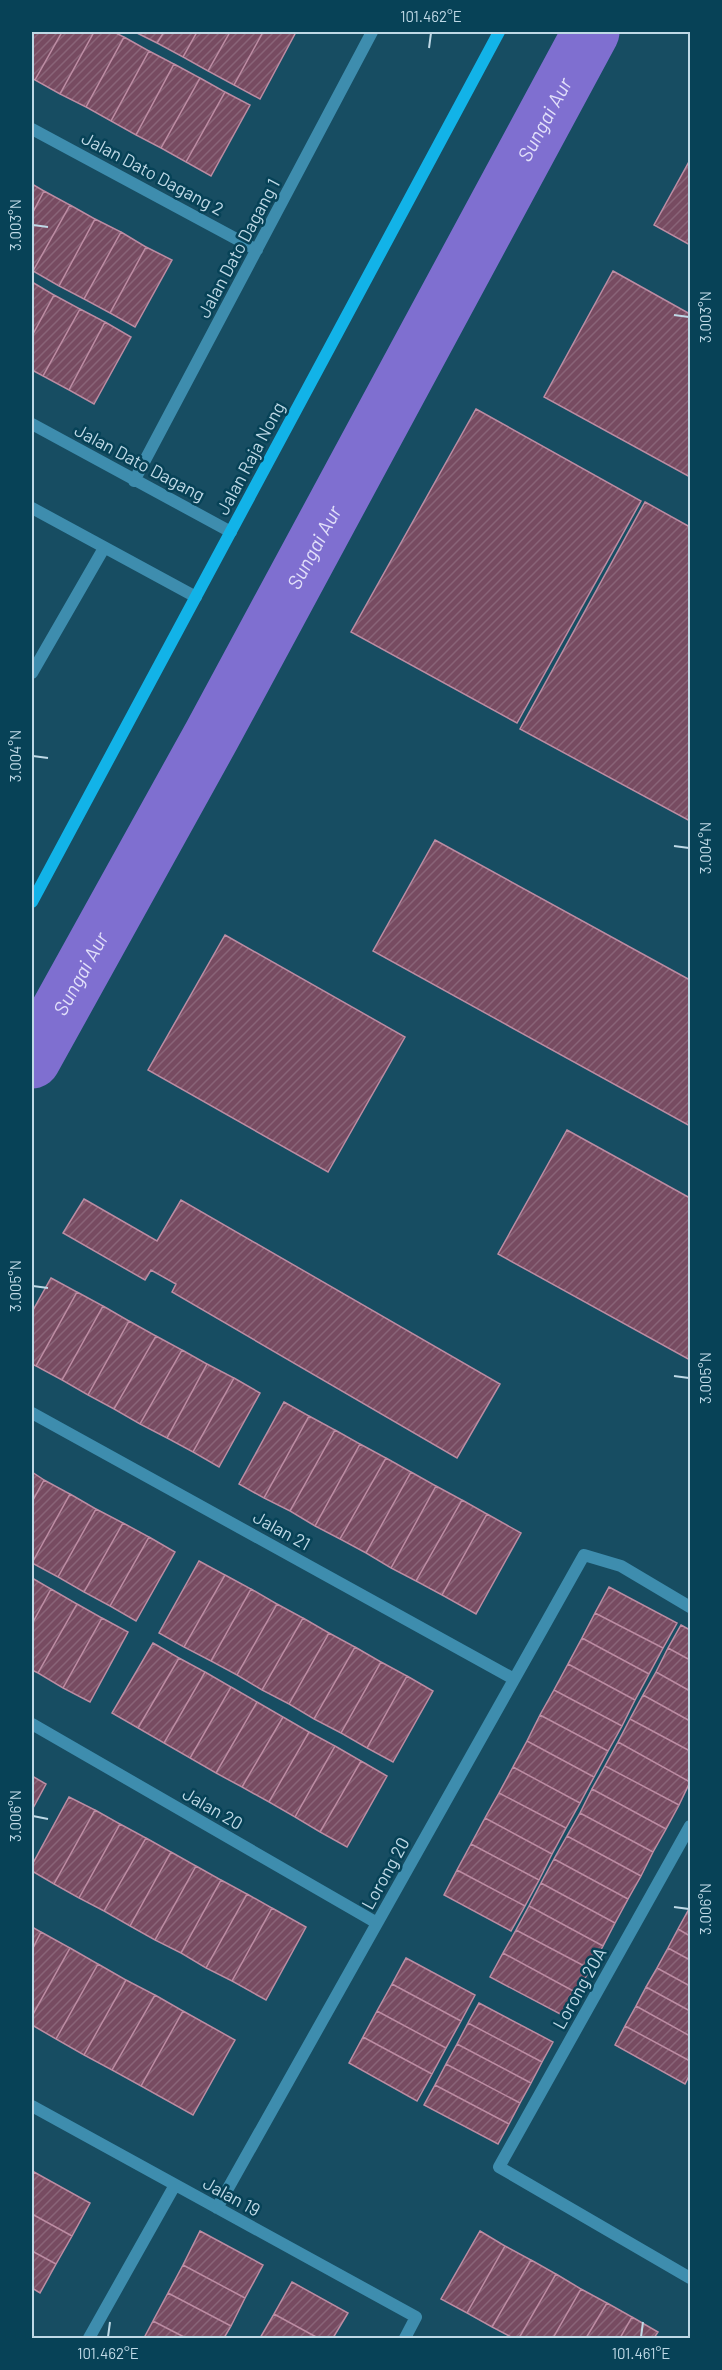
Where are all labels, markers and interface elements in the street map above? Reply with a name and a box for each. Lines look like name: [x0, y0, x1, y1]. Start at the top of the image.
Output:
text: 101.462°E: [400, 7, 462, 25]
water label: Sungai Aur: [512, 73, 577, 165]
street label: Jalan Dato Dagang 2: [78, 126, 228, 220]
street label: Jalan Dato Dagang 1: [192, 175, 284, 321]
text: 3.003°N: [6, 199, 24, 251]
text: 3.003°N: [696, 291, 714, 343]
street label: Jalan Raja Nong: [211, 398, 289, 518]
street label: Jalan Dato Dagang: [71, 418, 209, 506]
water label: Sungai Aur: [281, 500, 346, 593]
text: 3.004°N: [6, 730, 24, 782]
text: 3.004°N: [696, 822, 714, 874]
water label: Sungai Aur: [47, 927, 113, 1019]
text: 3.005°N: [6, 1260, 24, 1312]
text: 3.005°N: [696, 1352, 714, 1404]
street label: Jalan 21: [250, 1505, 314, 1555]
street label: Jalan 20: [179, 1782, 247, 1834]
text: 3.006°N: [6, 1790, 24, 1842]
street label: Lorong 20: [356, 1833, 414, 1913]
text: 3.006°N: [696, 1883, 714, 1935]
street label: Lorong 20A: [548, 1943, 610, 2033]
street label: Jalan 19: [200, 2171, 264, 2221]
text: 101.462°E: [77, 2344, 139, 2362]
text: 101.461°E: [612, 2344, 670, 2362]

